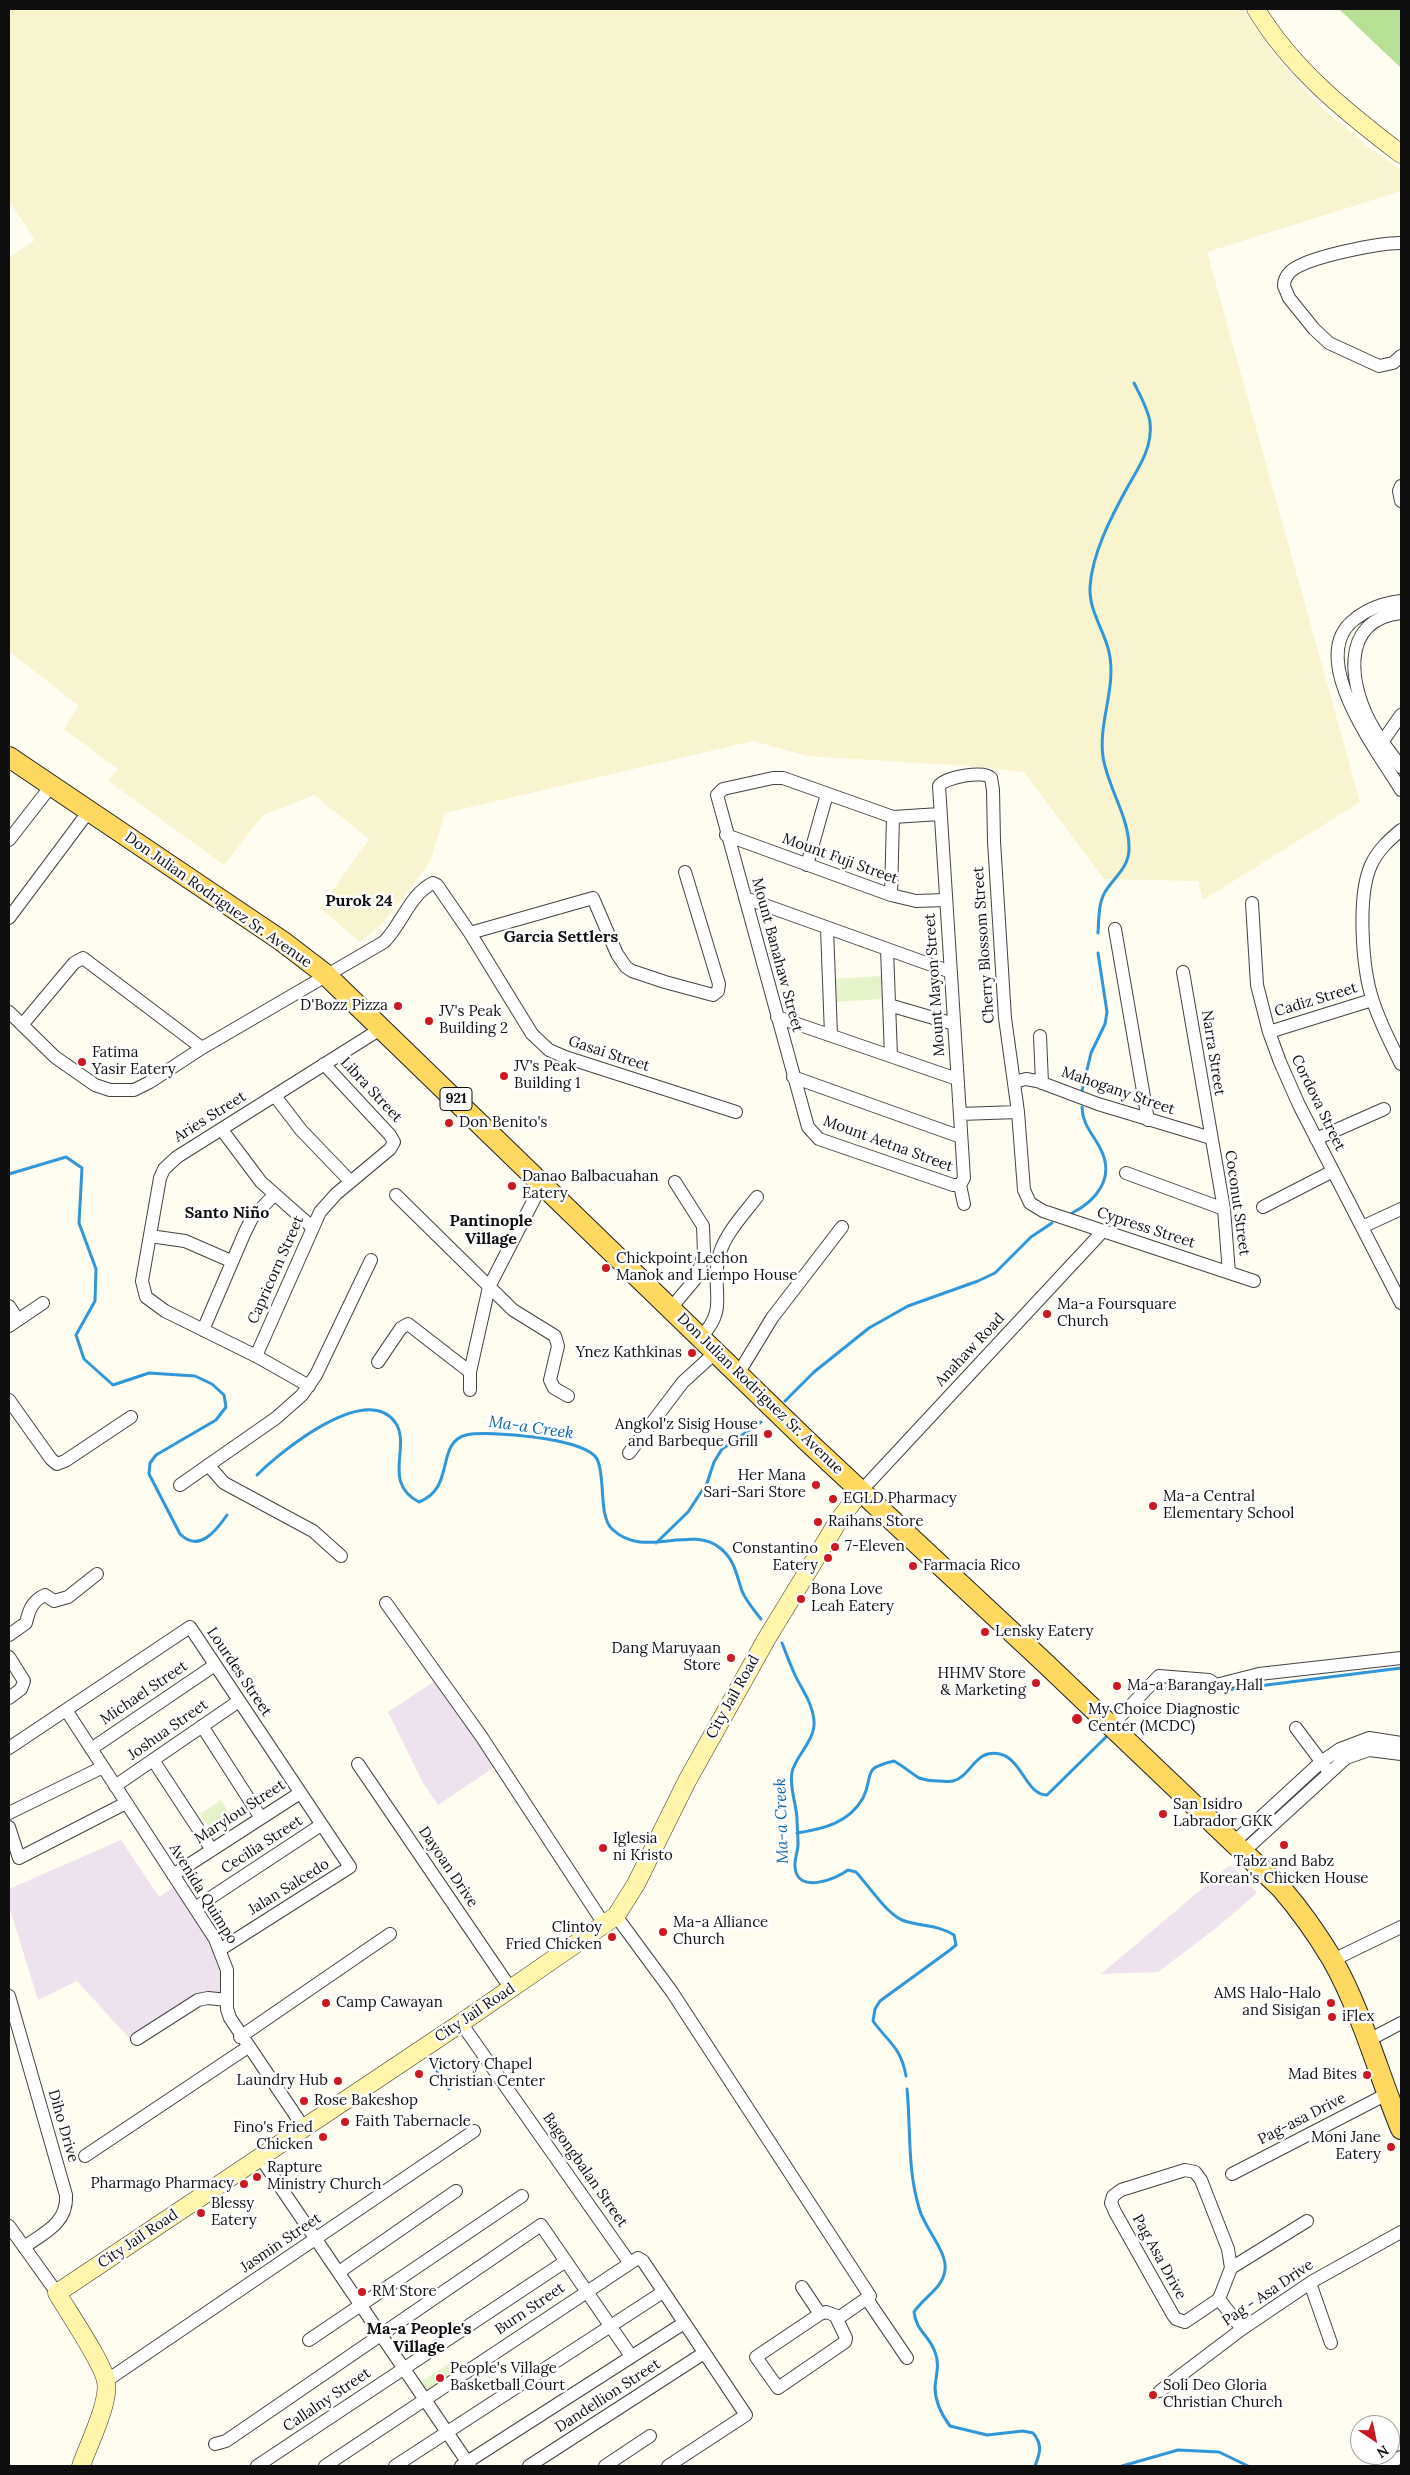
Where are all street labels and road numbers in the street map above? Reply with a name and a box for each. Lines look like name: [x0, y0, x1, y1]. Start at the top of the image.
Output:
street label: Don Julian Rodriguez Sr. Avenue: [121, 828, 315, 972]
street label: Mount Fuji Street: [780, 830, 900, 888]
street label: Cherry Blossom Street: [970, 866, 998, 1024]
street label: Mount Banahaw Street: [748, 876, 806, 1034]
street label: Mount Mayon Street: [921, 913, 949, 1057]
street label: Cadiz Street: [1272, 979, 1360, 1021]
street label: Narra Street: [1197, 1009, 1229, 1097]
street label: Gasai Street: [566, 1032, 652, 1076]
street label: Cordova Street: [1287, 1052, 1349, 1154]
street label: Libra Street: [336, 1054, 406, 1126]
street label: Mahogany Street: [1059, 1063, 1177, 1119]
street label: Aries Street: [171, 1088, 249, 1146]
road number: 921: [440, 1088, 472, 1110]
street label: Mount Aetna Street: [821, 1112, 955, 1176]
street label: Coconut Street: [1221, 1149, 1253, 1257]
street label: Cypress Street: [1095, 1204, 1197, 1252]
street label: Capricorn Street: [244, 1213, 308, 1327]
street label: Don Julian Rodriguez Sr. Avenue: [673, 1310, 847, 1478]
street label: Anahaw Road: [932, 1310, 1008, 1390]
street label: Lourdes Street: [203, 1624, 275, 1720]
street label: City Jail Road: [703, 1652, 763, 1742]
street label: Michael Street: [97, 1657, 191, 1729]
street label: Joshua Street: [125, 1696, 211, 1764]
street label: Marylou Street: [191, 1776, 289, 1848]
street label: Cecilia Street: [218, 1812, 306, 1878]
street label: Dayoan Drive: [414, 1823, 482, 1911]
street label: Avenida Quimpo: [165, 1840, 241, 1948]
street label: Jalan Salcedo: [245, 1855, 333, 1919]
street label: City Jail Road: [432, 1980, 518, 2046]
street label: Diho Drive: [44, 2088, 82, 2164]
street label: Pag-asa Drive: [1255, 2089, 1349, 2149]
street label: Bagongbalan Street: [539, 2109, 631, 2231]
street label: City Jail Road: [95, 2206, 181, 2272]
street label: Jasmin Street: [237, 2209, 325, 2277]
street label: Pag Asa Drive: [1128, 2211, 1190, 2303]
street label: Pag - Asa Drive: [1219, 2256, 1317, 2330]
street label: Burn Street: [492, 2279, 568, 2339]
street label: Dandellion Street: [552, 2355, 664, 2437]
street label: Callalny Street: [280, 2364, 374, 2436]

